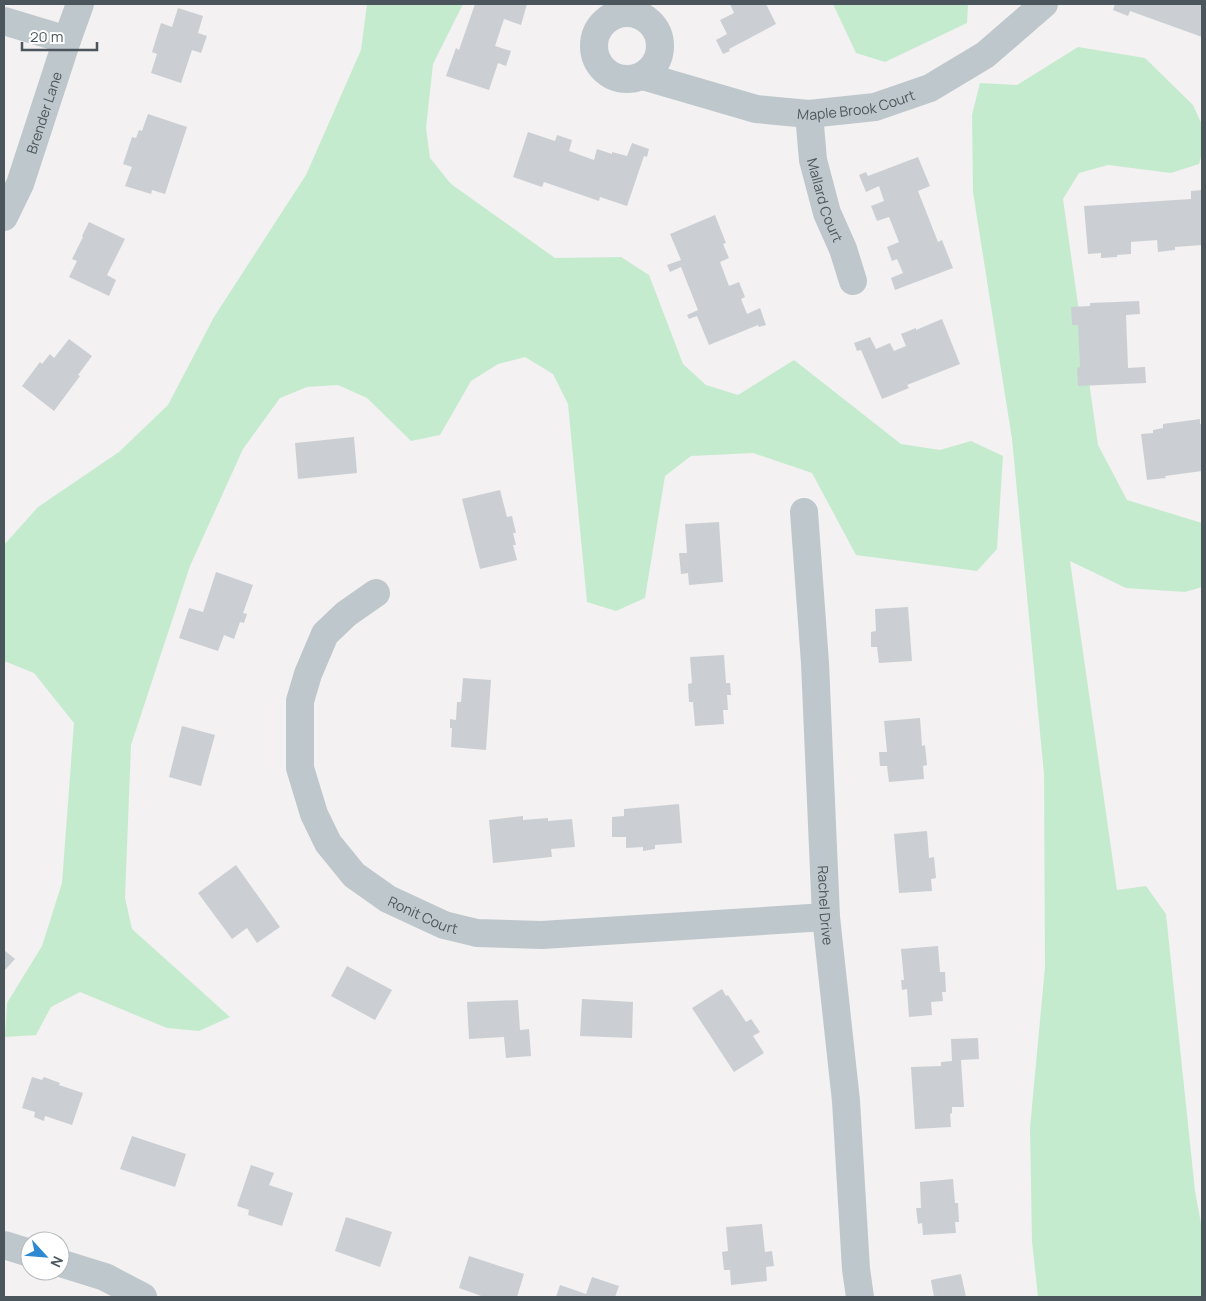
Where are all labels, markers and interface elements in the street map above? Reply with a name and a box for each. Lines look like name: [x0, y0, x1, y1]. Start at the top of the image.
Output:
scale bar: [22, 20, 98, 52]
text: 20 m: [30, 26, 63, 47]
street label: Brender Lane: [21, 69, 66, 156]
street label: Maple Brook Court: [797, 84, 918, 123]
street label: Mallard Court: [803, 156, 848, 245]
street label: Rachel Drive: [814, 865, 838, 946]
street label: Ronit Court: [385, 891, 460, 938]
north arrow: [20, 1231, 70, 1281]
text: N: [46, 1253, 68, 1271]

